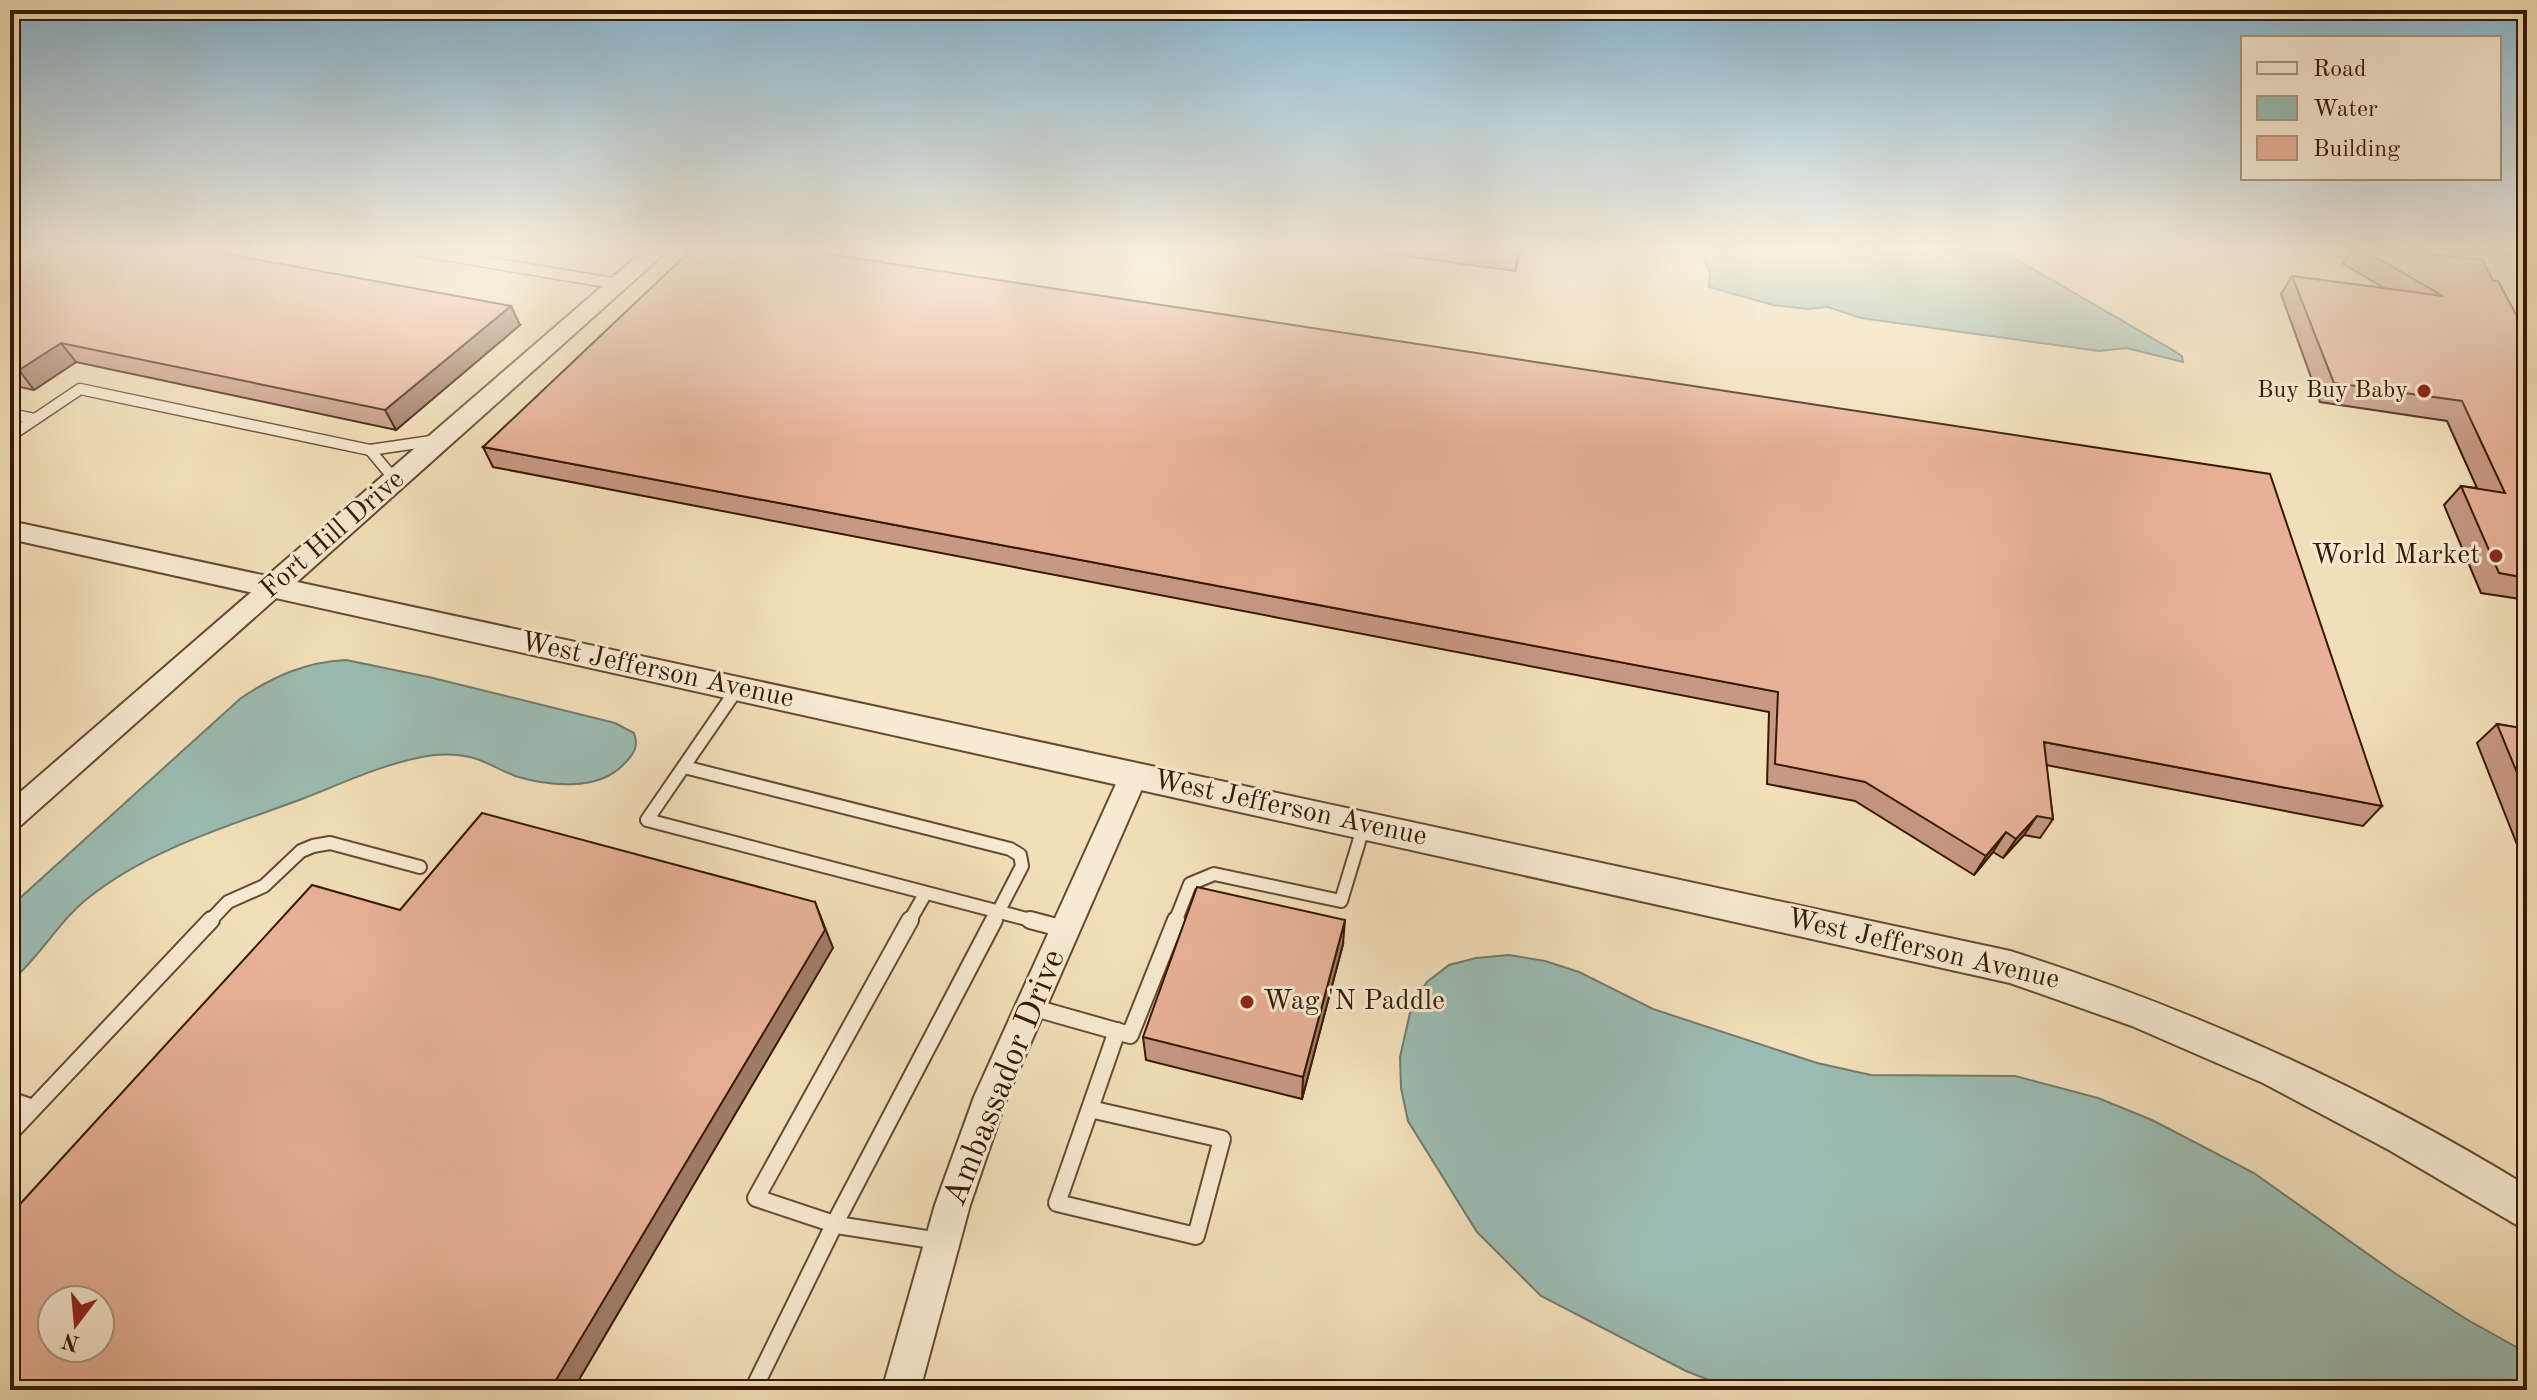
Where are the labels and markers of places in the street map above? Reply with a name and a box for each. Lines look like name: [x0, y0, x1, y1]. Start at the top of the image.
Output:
place label: Buy Buy Baby: [2257, 379, 2408, 403]
marker: Buy Buy Baby: [2415, 382, 2433, 400]
place label: World Market: [2311, 542, 2480, 570]
marker: World Market: [2487, 547, 2505, 565]
place label: Wag 'N Paddle: [1263, 988, 1445, 1016]
marker: Wag 'N Paddle: [1238, 993, 1256, 1011]

